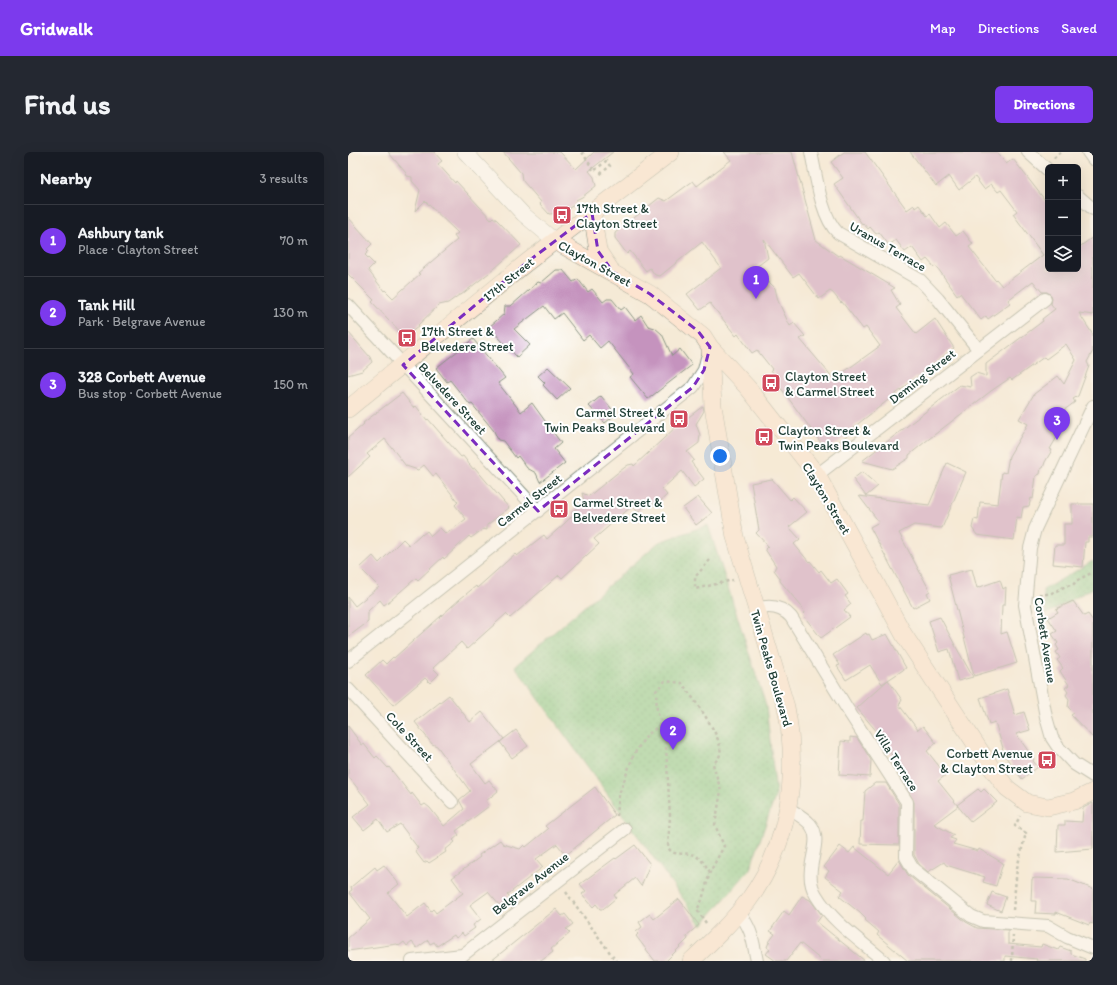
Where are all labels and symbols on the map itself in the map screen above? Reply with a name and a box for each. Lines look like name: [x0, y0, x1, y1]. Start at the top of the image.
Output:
place label: 17th Street & Clayton Street: [576, 201, 657, 231]
bus stop icon: 17th Street & Clayton Street: [551, 204, 573, 226]
street label: Uranus Terrace: [847, 218, 929, 274]
street label: Clayton Street: [556, 237, 634, 290]
street label: 17th Street: [480, 254, 537, 305]
pin: 1: [743, 266, 769, 299]
place label: 17th Street & Belvedere Street: [421, 324, 514, 354]
bus stop icon: 17th Street & Belvedere Street: [396, 327, 418, 349]
street label: Deming Street: [886, 346, 959, 407]
street label: Belvedere Street: [416, 359, 490, 437]
place label: Clayton Street & Carmel Street: [785, 369, 874, 399]
bus stop icon: Clayton Street & Carmel Street: [760, 372, 782, 394]
place label: Carmel Street & Twin Peaks Boulevard: [544, 405, 666, 435]
pin: 3: [1044, 407, 1070, 440]
bus stop icon: Carmel Street & Twin Peaks Boulevard: [668, 408, 690, 430]
place label: Clayton Street & Twin Peaks Boulevard: [778, 423, 899, 453]
bus stop icon: Clayton Street & Twin Peaks Boulevard: [753, 426, 775, 448]
your location: [710, 446, 730, 466]
street label: Clayton Street: [799, 460, 854, 537]
street label: Carmel Street: [494, 470, 565, 530]
place label: Carmel Street & Belvedere Street: [573, 495, 666, 525]
bus stop icon: Carmel Street & Belvedere Street: [548, 498, 570, 520]
street label: Corbett Avenue: [1031, 596, 1060, 684]
street label: Twin Peaks Boulevard: [748, 608, 795, 728]
street label: Cole Street: [383, 708, 436, 764]
pin: 2: [660, 717, 686, 750]
street label: Villa Terrace: [871, 727, 922, 794]
place label: Corbett Avenue & Clayton Street: [940, 746, 1033, 776]
bus stop icon: Corbett Avenue & Clayton Street: [1036, 749, 1058, 771]
street label: Belgrave Avenue: [489, 849, 572, 918]

